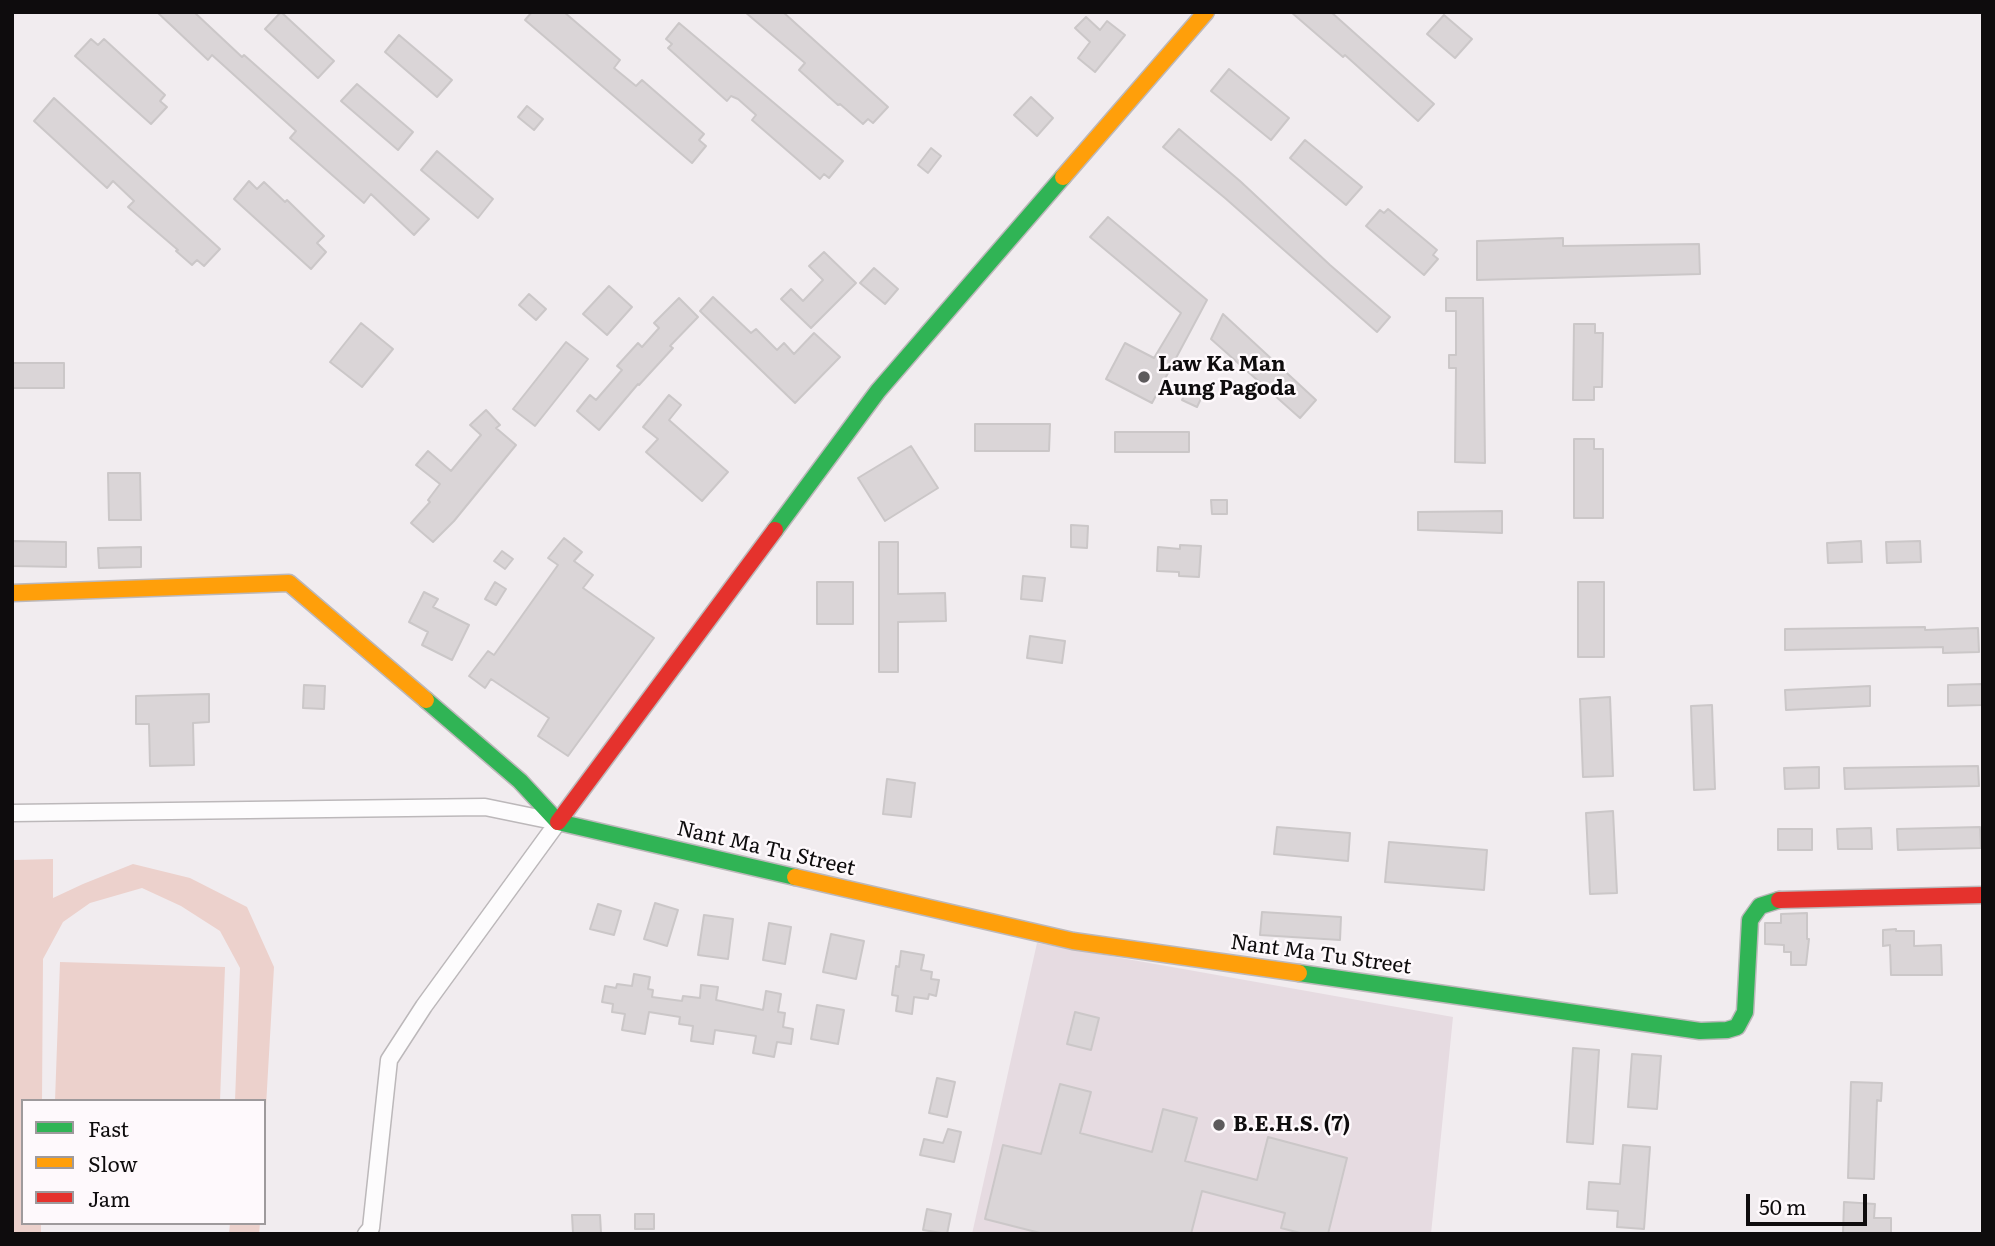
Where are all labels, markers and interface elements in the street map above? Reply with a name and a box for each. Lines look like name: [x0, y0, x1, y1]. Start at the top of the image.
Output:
place label: Law Ka Man Aung Pagoda: [1158, 352, 1296, 402]
marker: Law Ka Man Aung Pagoda: [1136, 369, 1152, 385]
street label: Nant Ma Tu Street: [674, 816, 858, 882]
street label: Nant Ma Tu Street: [1229, 930, 1413, 980]
legend: [21, 1099, 266, 1225]
text: Fast: [88, 1112, 129, 1143]
place label: B.E.H.S. (7): [1233, 1112, 1350, 1138]
marker: B.E.H.S. (7): [1211, 1117, 1227, 1133]
text: Slow: [88, 1147, 138, 1178]
scale bar: [1750, 1180, 1871, 1224]
text: Jam: [88, 1182, 130, 1213]
text: 50 m: [1759, 1190, 1806, 1221]

